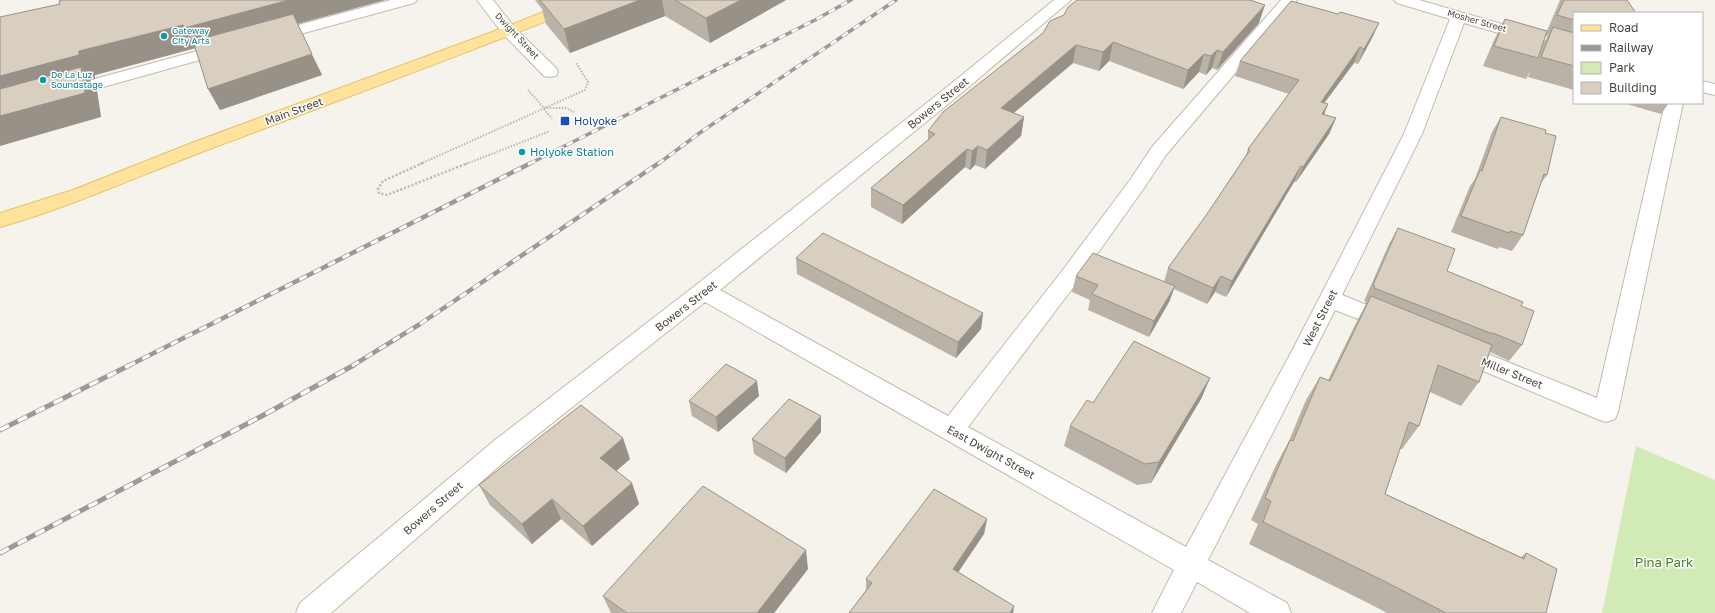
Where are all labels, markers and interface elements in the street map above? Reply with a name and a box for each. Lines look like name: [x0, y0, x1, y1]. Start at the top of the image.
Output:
street label: Mosher Street: [1446, 7, 1508, 34]
street label: Dwight Street: [493, 10, 542, 61]
legend: [1573, 12, 1703, 104]
text: Road: [1609, 20, 1638, 35]
place label: Gateway City Arts: [172, 25, 210, 46]
marker: Gateway City Arts: [159, 31, 169, 41]
text: Railway: [1609, 40, 1654, 55]
text: Park: [1609, 60, 1635, 75]
place label: De La Luz Soundstage: [51, 69, 103, 90]
street label: Bowers Street: [905, 74, 971, 131]
marker: De La Luz Soundstage: [38, 75, 48, 85]
text: Building: [1609, 80, 1657, 95]
street label: Main Street: [263, 94, 325, 127]
place label: Holyoke: [574, 114, 617, 127]
marker: Holyoke: [559, 115, 571, 127]
place label: Holyoke Station: [530, 145, 614, 158]
marker: Holyoke Station: [517, 147, 527, 157]
street label: Bowers Street: [652, 278, 719, 334]
street label: West Street: [1300, 287, 1339, 348]
street label: Miller Street: [1479, 354, 1545, 391]
street label: East Dwight Street: [945, 422, 1037, 481]
street label: Bowers Street: [400, 478, 465, 537]
park label: Pina Park: [1635, 554, 1694, 570]

